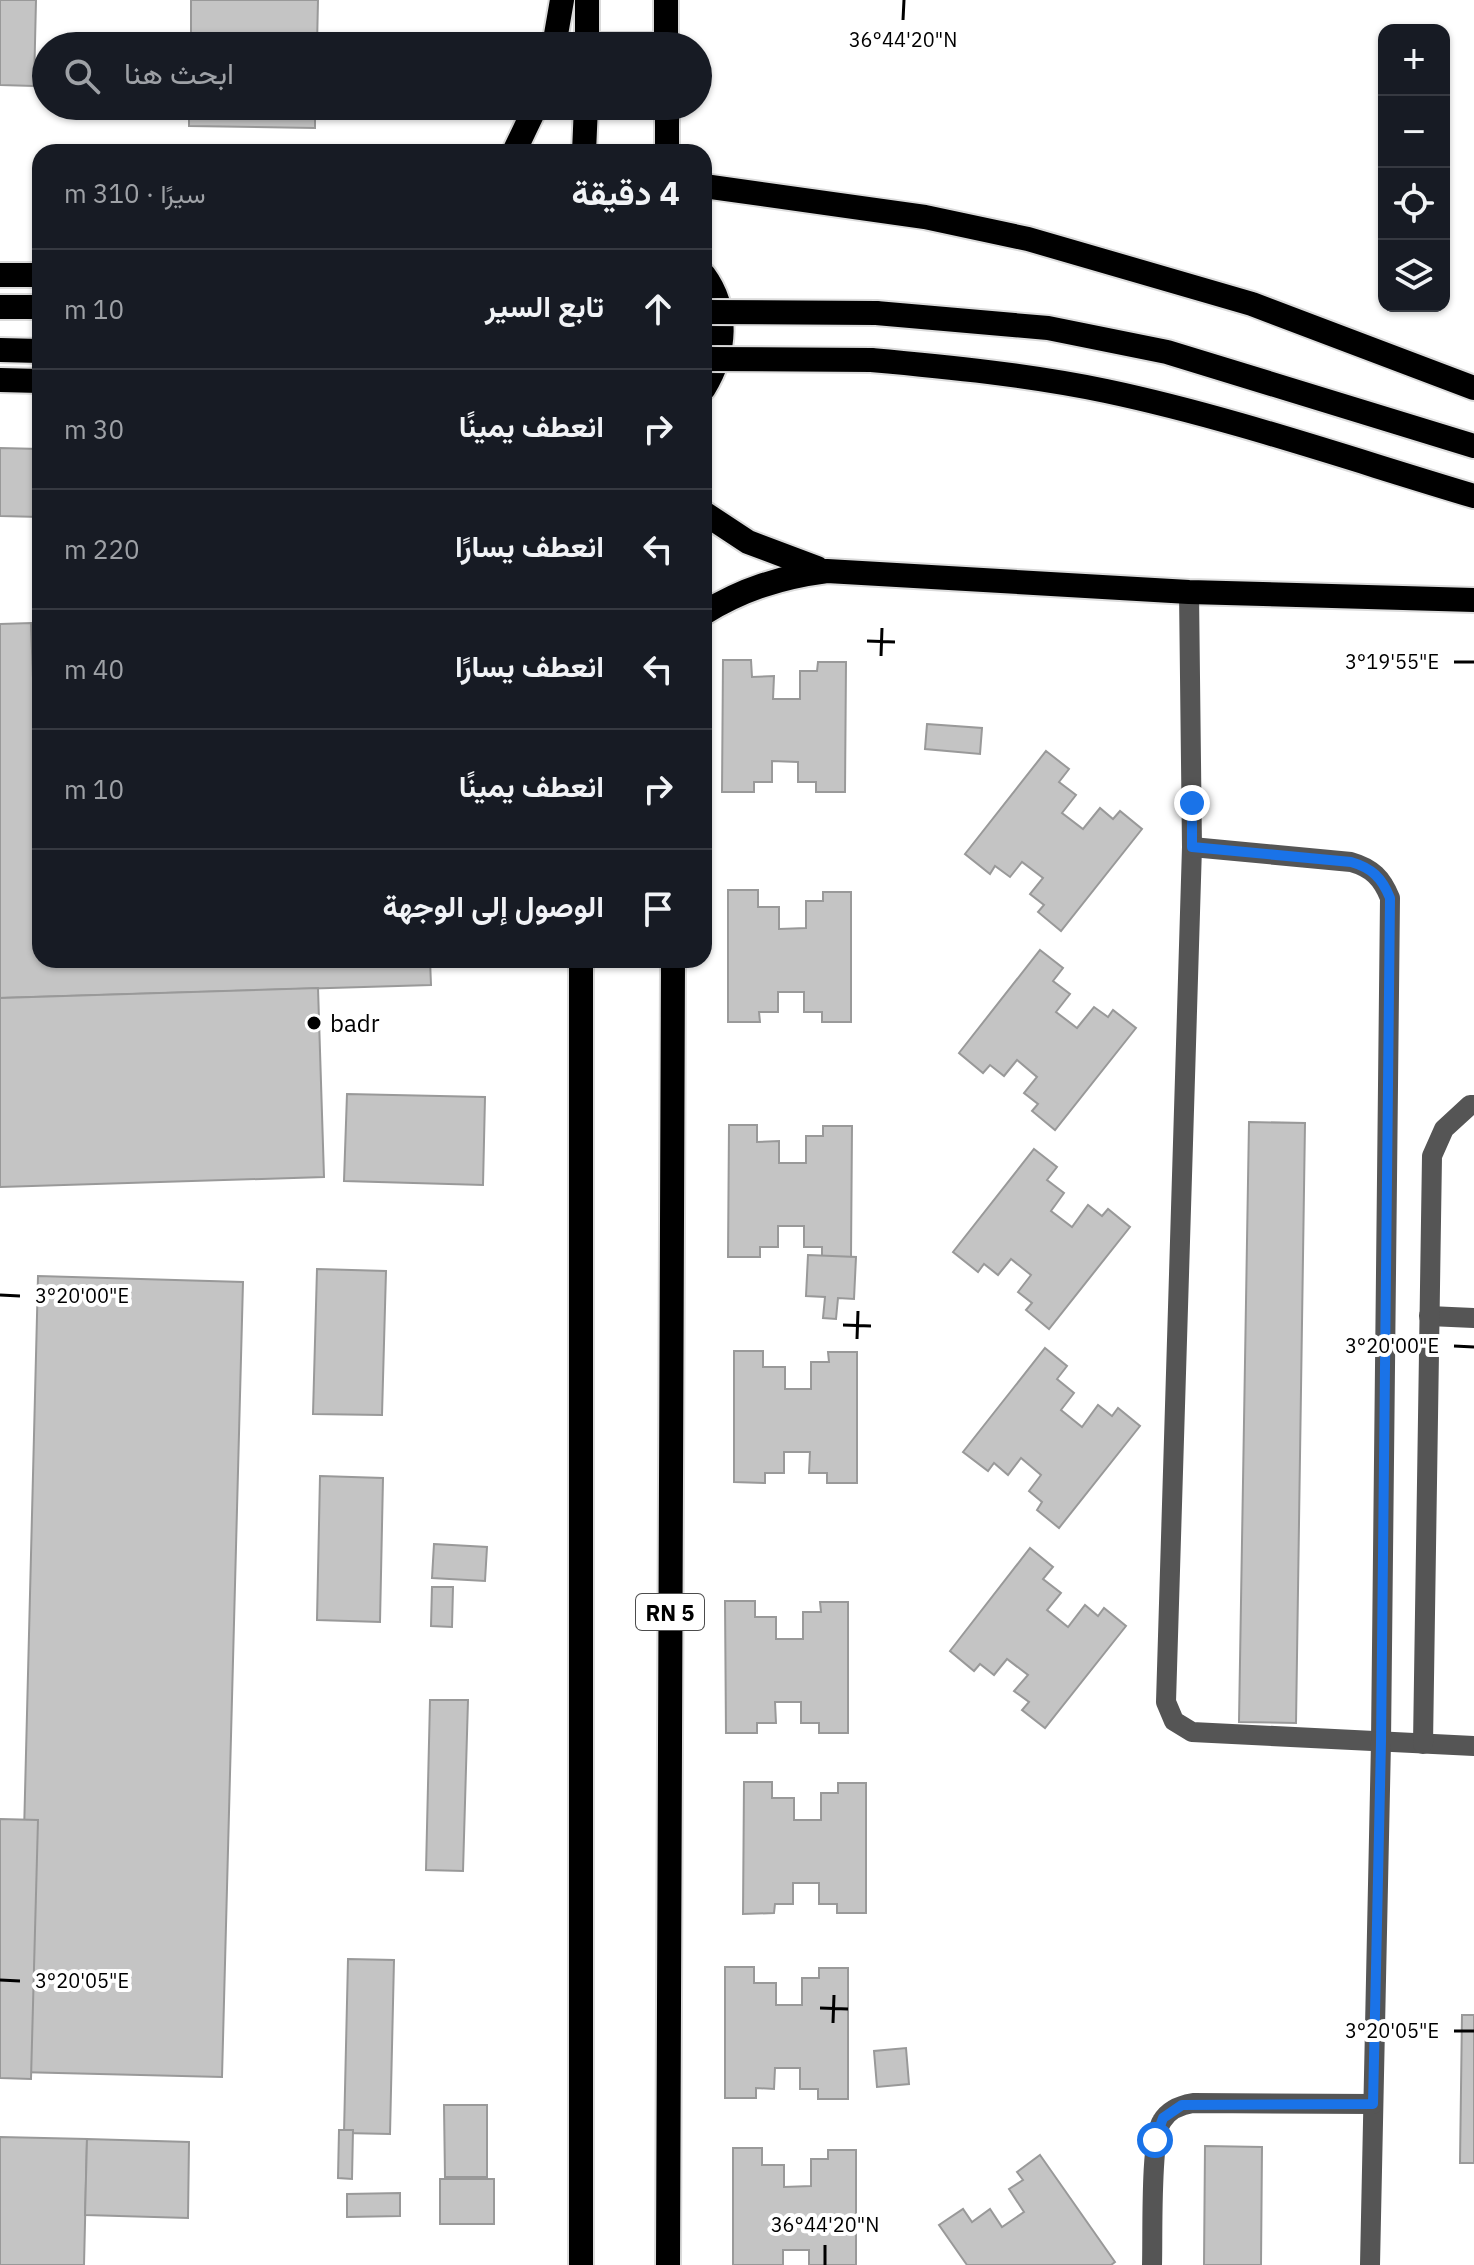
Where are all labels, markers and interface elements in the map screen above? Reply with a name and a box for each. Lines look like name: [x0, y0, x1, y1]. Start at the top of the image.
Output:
map controls: [1378, 24, 1450, 312]
button: +: [1378, 24, 1450, 96]
text: 36°44'20"N: [849, 26, 957, 53]
search box: [32, 32, 712, 120]
text: ابحث هنا: [124, 53, 234, 92]
icon: search: [60, 54, 104, 98]
button: −: [1378, 96, 1450, 168]
button: locate: [1378, 168, 1450, 240]
text: 4 دقيقة: [571, 170, 680, 214]
text: سيرًا · 310 m: [64, 176, 206, 210]
button: layers: [1378, 240, 1450, 312]
text: تابع السير: [485, 286, 604, 325]
icon: ahead: [636, 287, 680, 331]
text: 10 m: [64, 292, 124, 326]
text: انعطف يمينًا: [459, 406, 604, 445]
icon: right: [636, 407, 680, 451]
text: 30 m: [64, 412, 124, 446]
text: انعطف يسارًا: [455, 526, 604, 565]
icon: left: [636, 527, 680, 571]
text: 220 m: [64, 532, 140, 566]
text: انعطف يسارًا: [455, 646, 604, 685]
icon: left: [636, 647, 680, 691]
text: 3°19'55"E: [1345, 648, 1439, 675]
text: 40 m: [64, 652, 124, 686]
text: انعطف يمينًا: [459, 766, 604, 805]
icon: right: [636, 767, 680, 811]
text: 10 m: [64, 772, 124, 806]
route end: [1174, 785, 1210, 821]
text: الوصول إلى الوجهة: [382, 886, 604, 925]
icon: arrive: [636, 887, 680, 931]
place label: badr: [330, 1007, 380, 1039]
marker: badr: [305, 1014, 323, 1032]
text: 3°20'00"E: [35, 1282, 129, 1309]
text: 3°20'00"E: [1345, 1332, 1439, 1359]
road number: RN 5: [636, 1594, 704, 1630]
text: 3°20'05"E: [35, 1967, 129, 1994]
text: 3°20'05"E: [1345, 2017, 1439, 2044]
route start: [1137, 2122, 1173, 2158]
text: 36°44'20"N: [771, 2211, 879, 2238]

